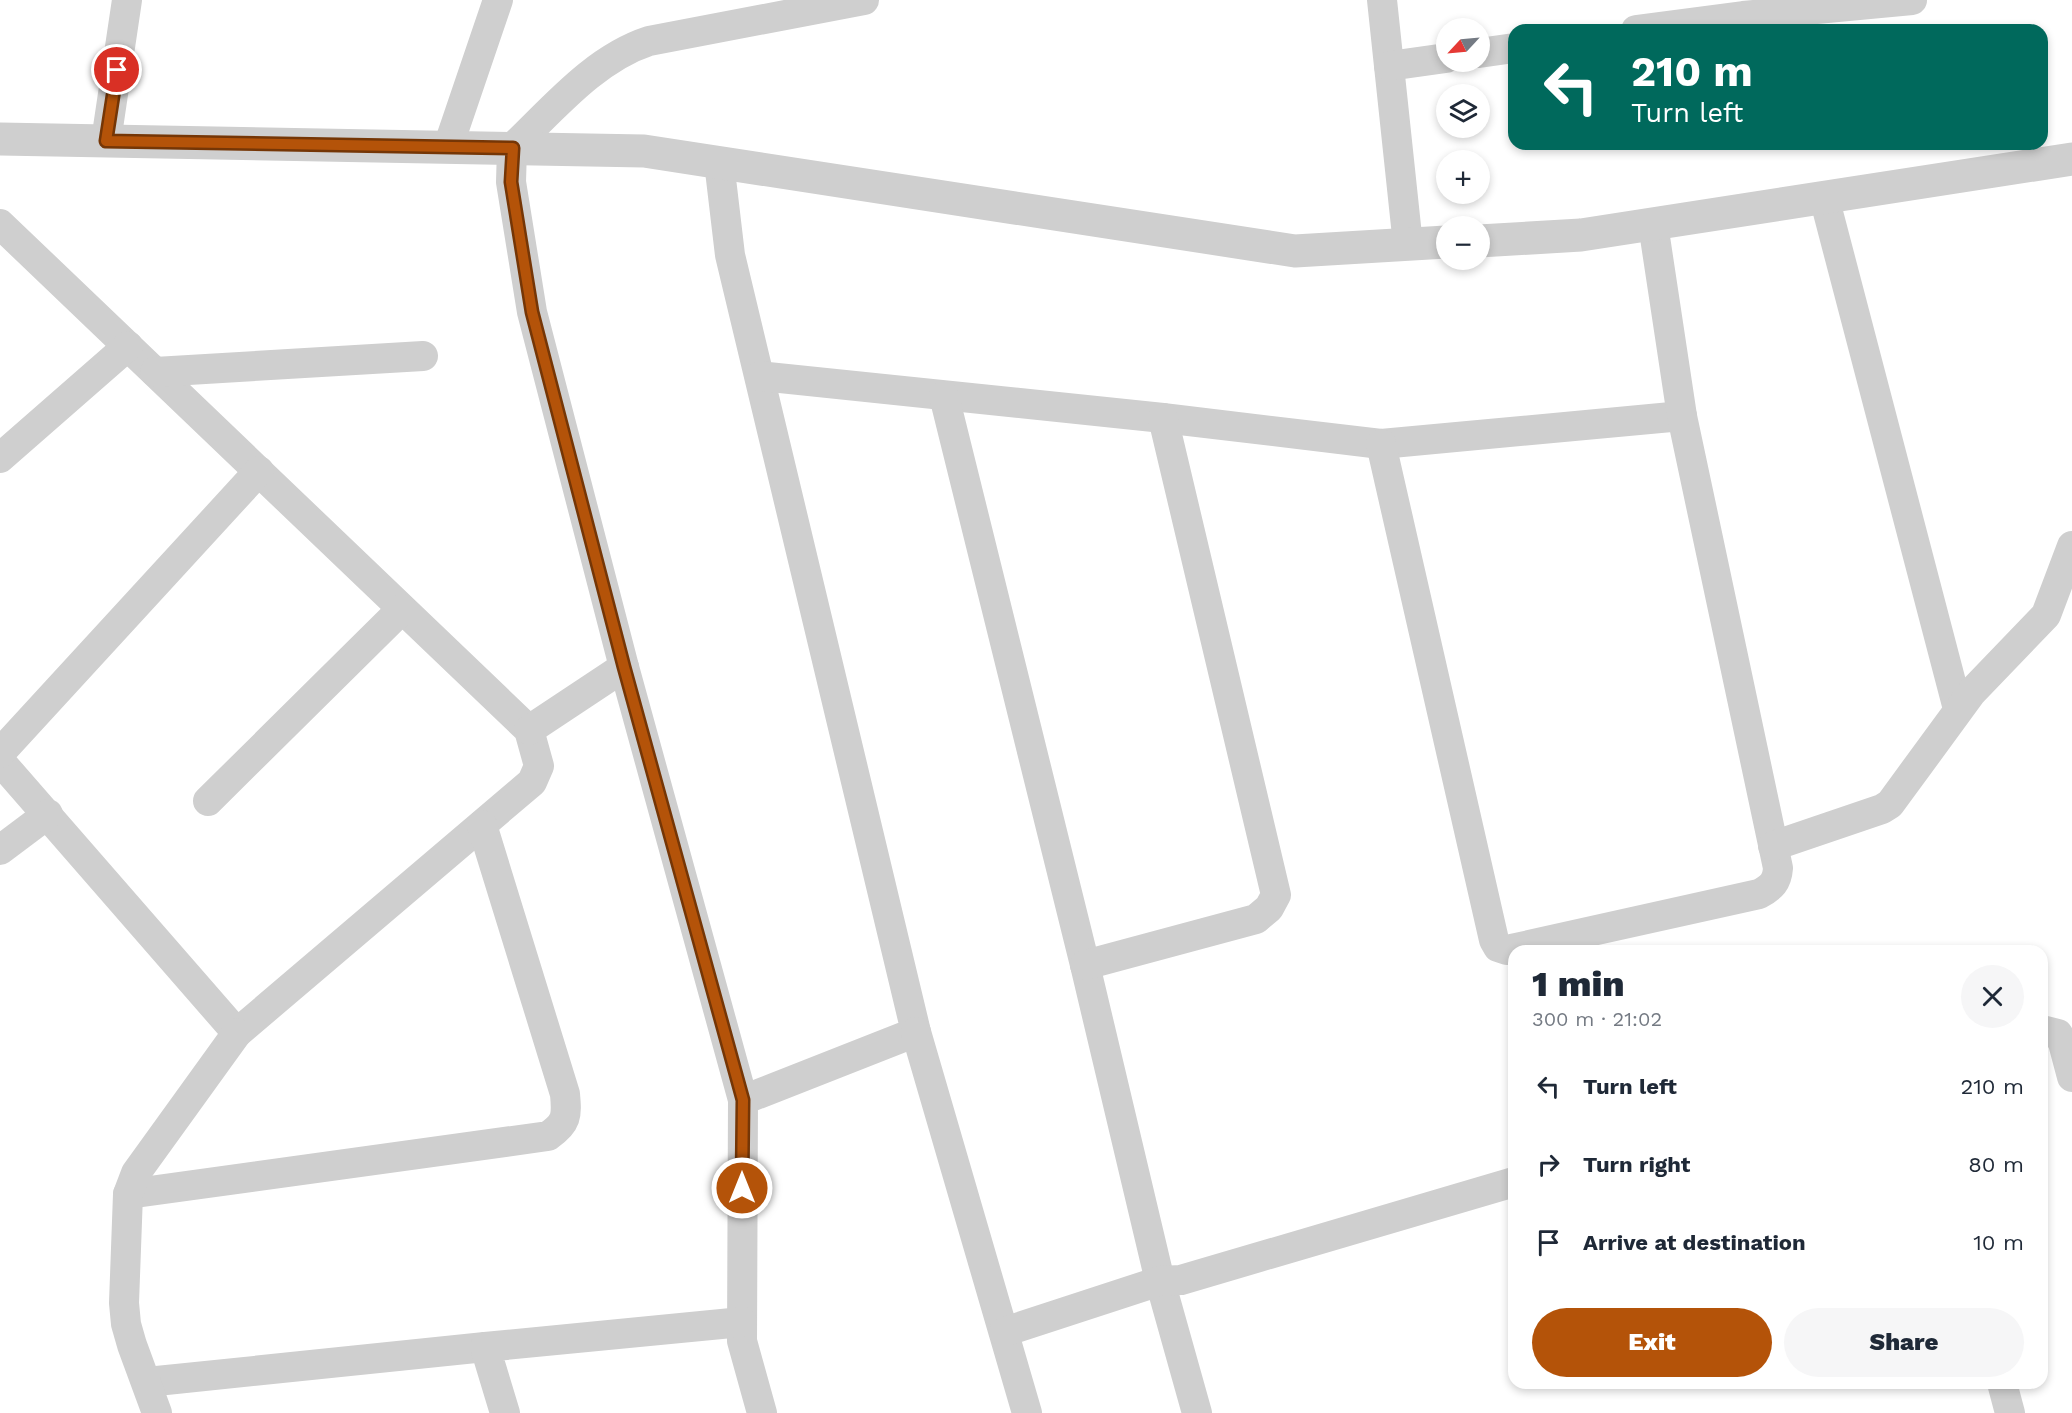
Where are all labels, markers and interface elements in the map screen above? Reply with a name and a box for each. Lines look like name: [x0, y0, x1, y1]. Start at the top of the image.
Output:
north arrow: [1436, 18, 1490, 72]
map controls: [1436, 18, 1490, 270]
pin: [91, 44, 142, 95]
text: 210 m: [1631, 47, 1753, 96]
icon: left: [1532, 48, 1610, 126]
icon: arrive: [100, 53, 133, 86]
button: layers: [1436, 84, 1490, 138]
text: Turn left: [1631, 97, 1743, 129]
button: +: [1436, 150, 1490, 204]
button: −: [1436, 216, 1490, 270]
text: 1 min: [1532, 963, 1625, 1005]
button: close: [1961, 965, 2024, 1028]
text: 300 m · 21:02: [1532, 1007, 1662, 1031]
icon: left: [1532, 1070, 1565, 1103]
text: Turn left: [1583, 1074, 1677, 1099]
text: 210 m: [1960, 1074, 2024, 1099]
icon: right: [1532, 1148, 1565, 1181]
text: Turn right: [1583, 1152, 1690, 1177]
text: 80 m: [1968, 1152, 2024, 1177]
position arrow: [710, 1156, 774, 1220]
icon: arrive: [1532, 1226, 1565, 1259]
text: Arrive at destination: [1583, 1230, 1806, 1255]
text: 10 m: [1973, 1230, 2024, 1255]
button: Exit: [1532, 1308, 1772, 1377]
button: Share: [1784, 1308, 2024, 1377]

